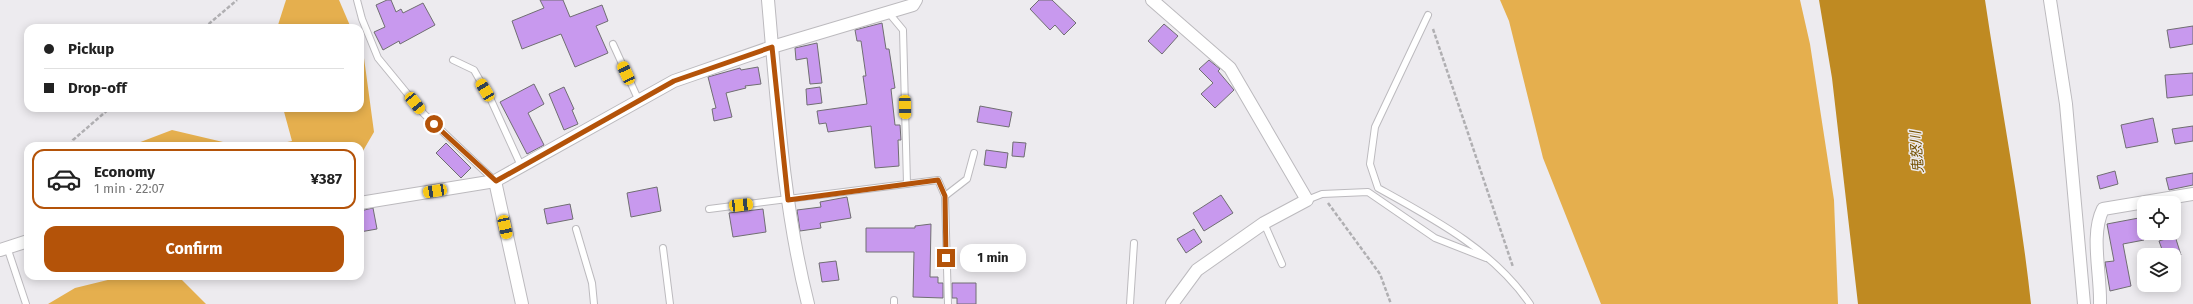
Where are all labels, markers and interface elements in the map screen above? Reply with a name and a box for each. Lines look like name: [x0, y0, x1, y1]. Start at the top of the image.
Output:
text: Pickup: [68, 40, 114, 58]
car: [615, 60, 637, 86]
car: [474, 77, 496, 103]
text: Drop-off: [68, 79, 127, 97]
car: [403, 90, 427, 116]
car: [899, 95, 911, 119]
route start: [425, 115, 443, 133]
water label: 鬼怒川: [1907, 128, 1927, 174]
icon: car: [46, 161, 82, 197]
text: Economy: [94, 163, 155, 181]
text: ¥387: [310, 170, 342, 188]
text: 1 min · 22:07: [94, 181, 164, 196]
car: [422, 183, 448, 199]
map controls: [2137, 196, 2181, 292]
button: locate: [2137, 196, 2181, 240]
car: [728, 198, 754, 212]
car: [497, 214, 513, 240]
button: Confirm: [44, 226, 344, 272]
callout: 1 min: [960, 244, 1026, 272]
button: layers: [2137, 248, 2181, 292]
route end: [937, 249, 955, 267]
text: 1 min: [977, 250, 1009, 265]

